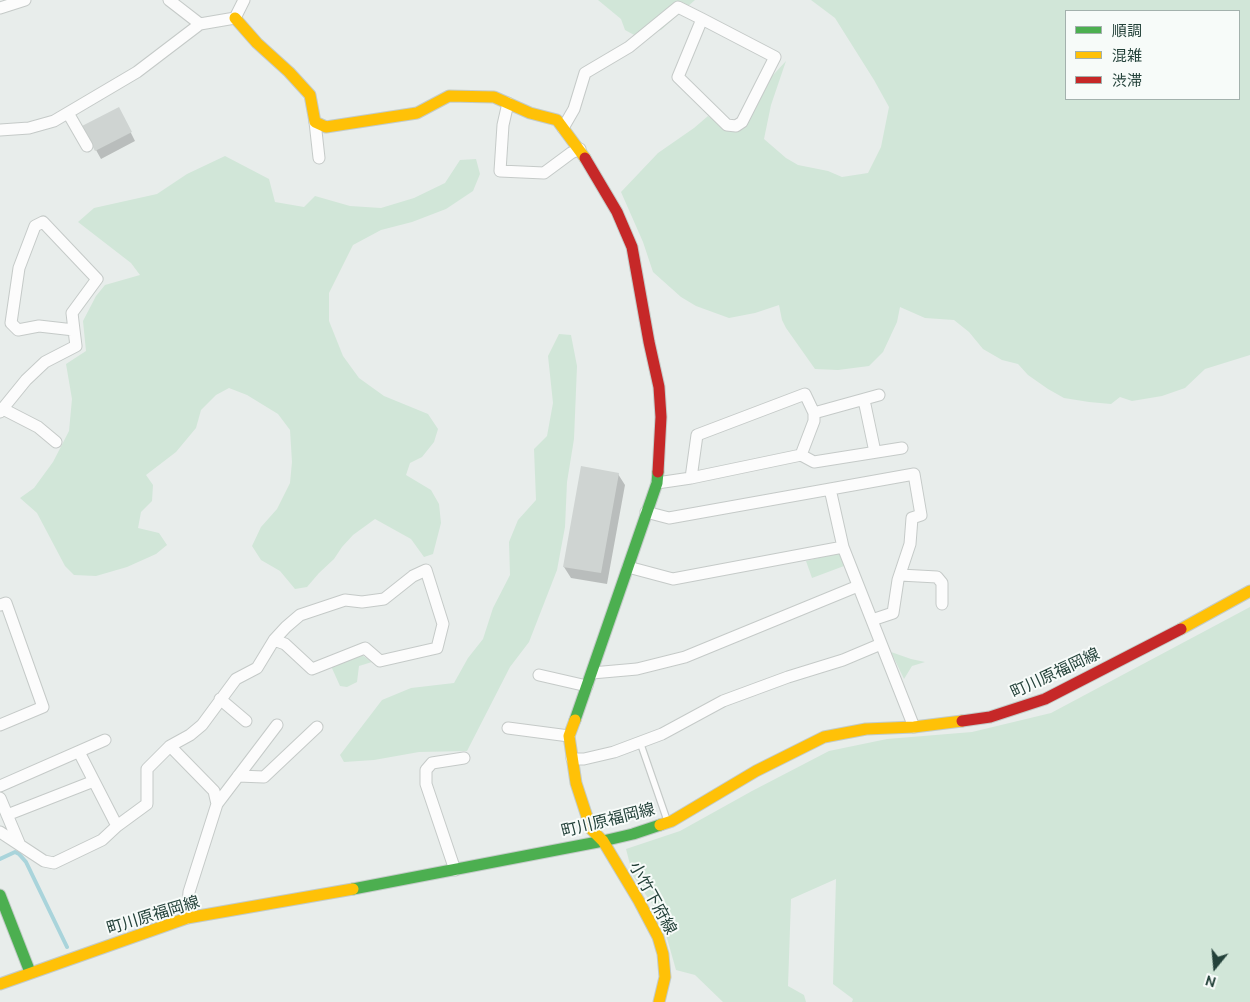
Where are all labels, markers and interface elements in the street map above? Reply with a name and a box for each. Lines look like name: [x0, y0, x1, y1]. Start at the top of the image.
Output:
legend: [1065, 10, 1240, 100]
text: 順調: [1112, 22, 1142, 39]
text: 混雑: [1112, 47, 1142, 64]
text: 渋滞: [1112, 72, 1142, 89]
street label: 町川原福岡線: [1007, 644, 1103, 702]
street label: 町川原福岡線: [559, 799, 657, 841]
street label: 小竹下府線: [625, 858, 681, 938]
street label: 町川原福岡線: [104, 892, 202, 938]
north arrow: [1190, 942, 1240, 992]
text: N: [1203, 972, 1218, 991]

